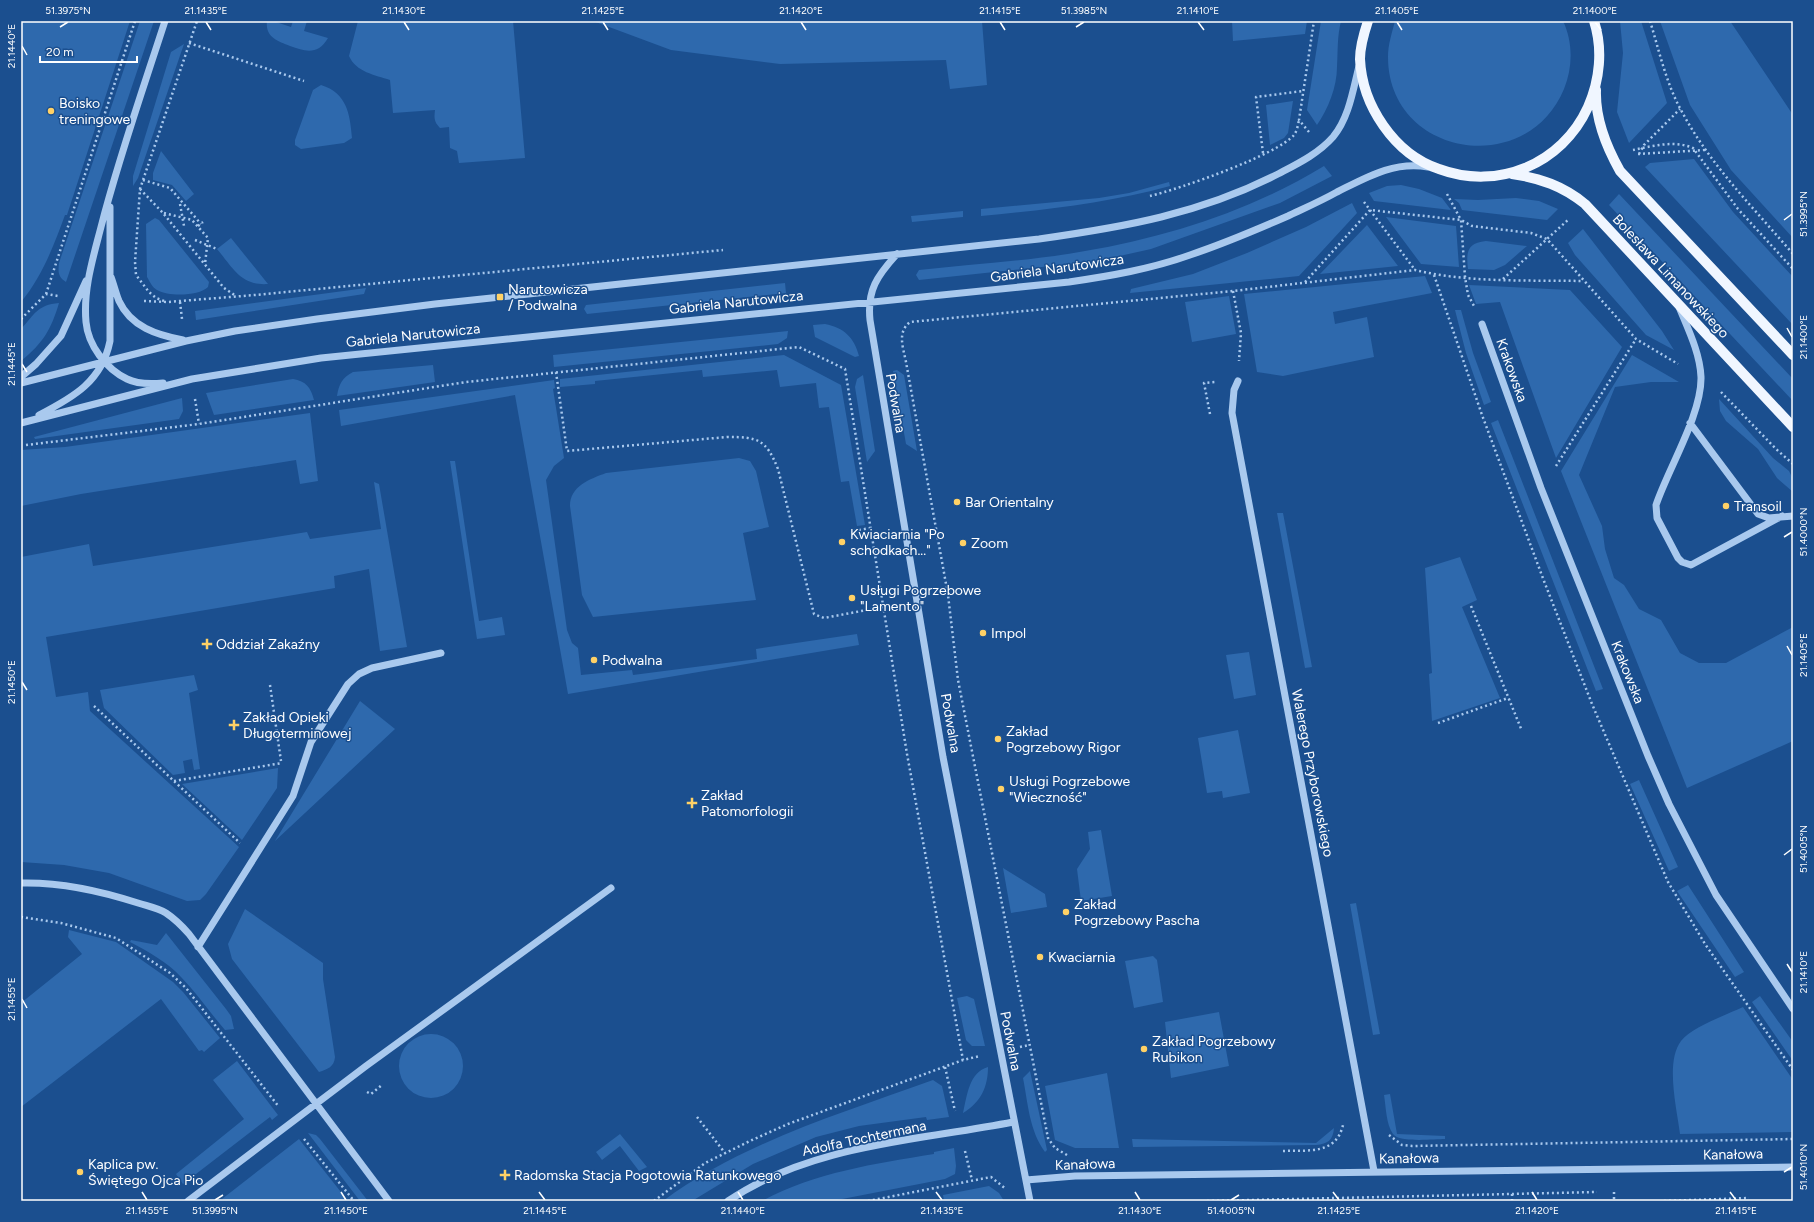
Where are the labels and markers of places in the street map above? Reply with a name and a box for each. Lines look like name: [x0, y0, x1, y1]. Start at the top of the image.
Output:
place label: Boisko treningowe: [59, 95, 131, 128]
marker: Boisko treningowe: [46, 106, 56, 116]
place label: Narutowicza / Podwalna: [508, 281, 588, 314]
marker: Narutowicza / Podwalna: [495, 292, 505, 302]
place label: Bar Orientalny: [965, 494, 1054, 511]
marker: Bar Orientalny: [952, 497, 962, 507]
place label: Transoil: [1734, 498, 1782, 515]
marker: Transoil: [1721, 501, 1731, 511]
place label: Kwiaciarnia "Po schodkach...": [850, 526, 945, 559]
place label: Zoom: [971, 535, 1008, 552]
marker: Kwiaciarnia "Po schodkach...": [837, 537, 847, 547]
marker: Zoom: [958, 538, 968, 548]
place label: Usługi Pogrzebowe "Lamento": [860, 582, 982, 615]
marker: Usługi Pogrzebowe "Lamento": [847, 593, 857, 603]
place label: Impol: [991, 625, 1026, 642]
marker: Impol: [978, 628, 988, 638]
place label: Oddział Zakaźny: [216, 636, 320, 653]
marker: Oddział Zakaźny: [201, 638, 213, 650]
place label: Podwalna: [602, 652, 662, 669]
marker: Podwalna: [589, 655, 599, 665]
place label: Zakład Opieki Długoterminowej: [243, 709, 352, 742]
marker: Zakład Opieki Długoterminowej: [228, 719, 240, 731]
place label: Zakład Pogrzebowy Rigor: [1006, 723, 1121, 756]
marker: Zakład Pogrzebowy Rigor: [993, 734, 1003, 744]
place label: Usługi Pogrzebowe "Wieczność": [1009, 773, 1131, 806]
marker: Usługi Pogrzebowe "Wieczność": [996, 784, 1006, 794]
place label: Zakład Patomorfologii: [701, 787, 793, 820]
marker: Zakład Patomorfologii: [686, 797, 698, 809]
place label: Zakład Pogrzebowy Pascha: [1074, 896, 1200, 929]
marker: Zakład Pogrzebowy Pascha: [1061, 907, 1071, 917]
place label: Kwaciarnia: [1048, 949, 1115, 966]
marker: Kwaciarnia: [1035, 952, 1045, 962]
place label: Zakład Pogrzebowy Rubikon: [1152, 1033, 1276, 1066]
marker: Zakład Pogrzebowy Rubikon: [1139, 1044, 1149, 1054]
place label: Kaplica pw. Świętego Ojca Pio: [88, 1156, 203, 1189]
marker: Kaplica pw. Świętego Ojca Pio: [75, 1167, 85, 1177]
place label: Radomska Stacja Pogotowia Ratunkowego: [514, 1167, 781, 1184]
marker: Radomska Stacja Pogotowia Ratunkowego: [499, 1169, 511, 1181]

